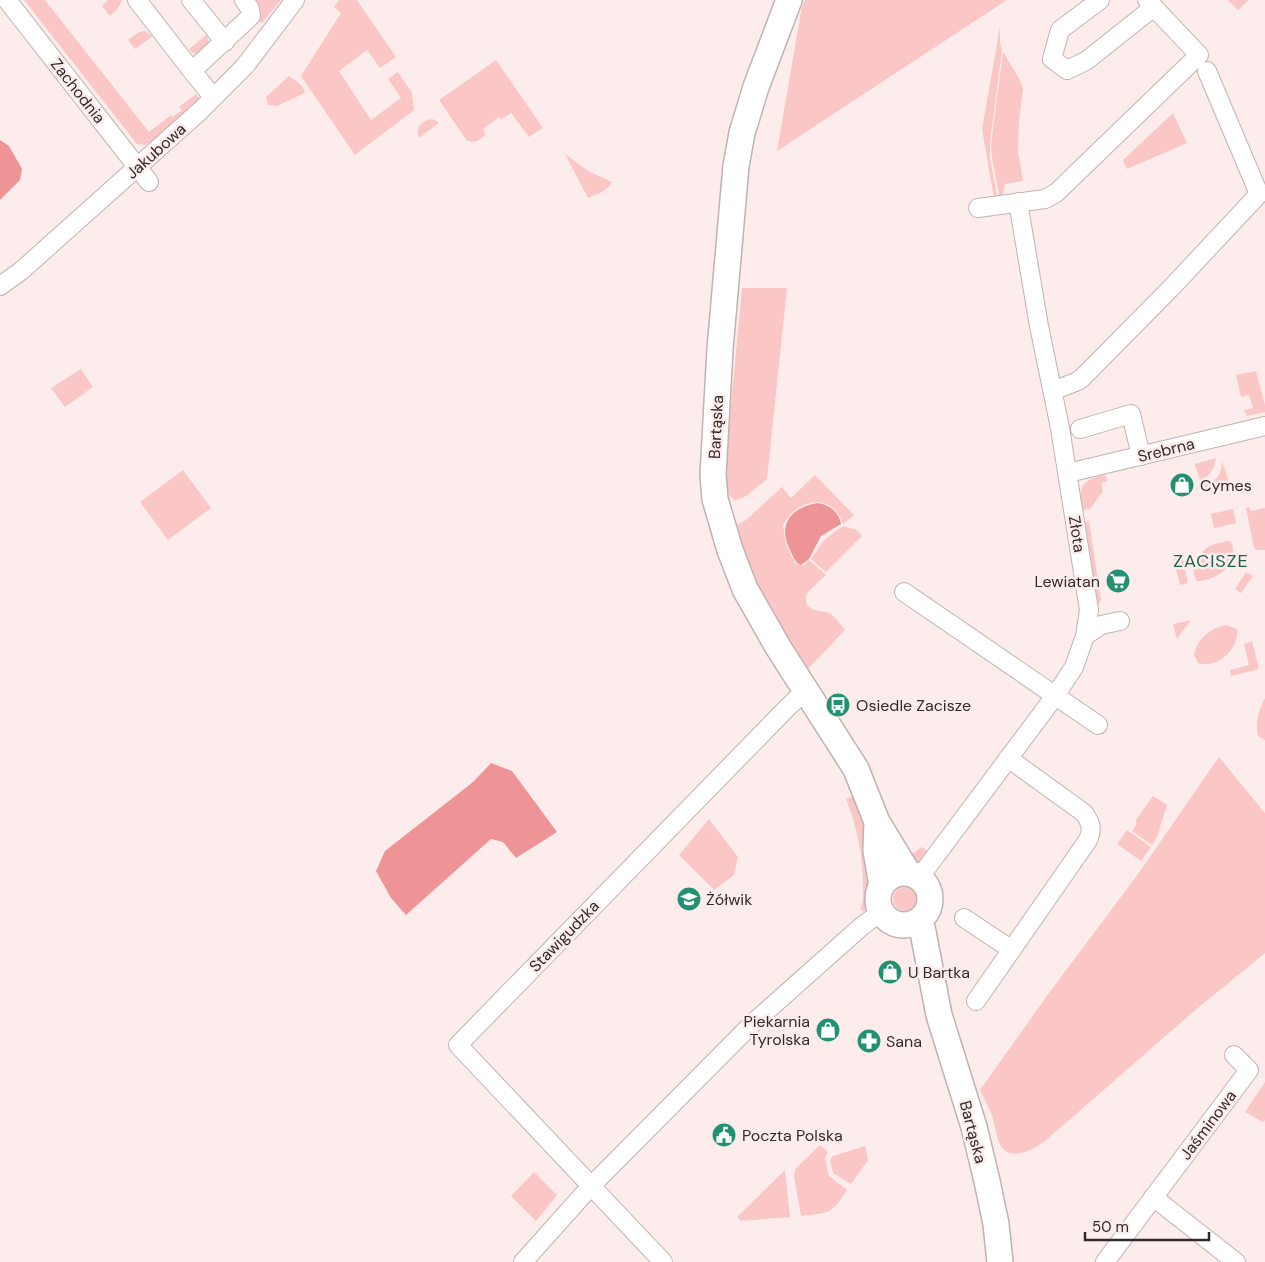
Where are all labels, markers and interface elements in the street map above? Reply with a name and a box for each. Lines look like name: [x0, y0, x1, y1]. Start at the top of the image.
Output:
street label: Zachodnia: [46, 54, 110, 128]
street label: Jakubowa: [122, 119, 190, 183]
street label: Bartąska: [704, 395, 728, 459]
street label: Srebrna: [1135, 433, 1197, 467]
shop icon: Cymes: [1169, 472, 1195, 498]
place label: Cymes: [1200, 475, 1252, 496]
street label: Złota: [1064, 514, 1090, 554]
district label: ZACISZE: [1173, 549, 1249, 573]
supermarket icon: Lewiatan: [1105, 568, 1131, 594]
place label: Lewiatan: [1034, 571, 1100, 592]
bus stop icon: Osiedle Zacisze: [825, 692, 851, 718]
place label: Osiedle Zacisze: [856, 695, 971, 716]
school or university icon: Żółwik: [676, 886, 702, 912]
place label: Żółwik: [706, 889, 752, 910]
street label: Stawigudzka: [524, 896, 604, 976]
shop icon: U Bartka: [877, 959, 903, 985]
place label: U Bartka: [908, 962, 970, 983]
place label: Piekarnia Tyrolska: [743, 1011, 810, 1050]
shop icon: Piekarnia Tyrolska: [815, 1017, 841, 1043]
pharmacy icon: Sana: [856, 1028, 882, 1054]
place label: Sana: [886, 1031, 922, 1052]
street label: Jaśminowa: [1175, 1086, 1241, 1164]
street label: Bartąska: [955, 1098, 991, 1166]
public building icon: Poczta Polska: [711, 1122, 737, 1148]
place label: Poczta Polska: [742, 1125, 843, 1146]
scale bar: [1085, 1210, 1209, 1242]
text: 50 m: [1092, 1217, 1129, 1237]

